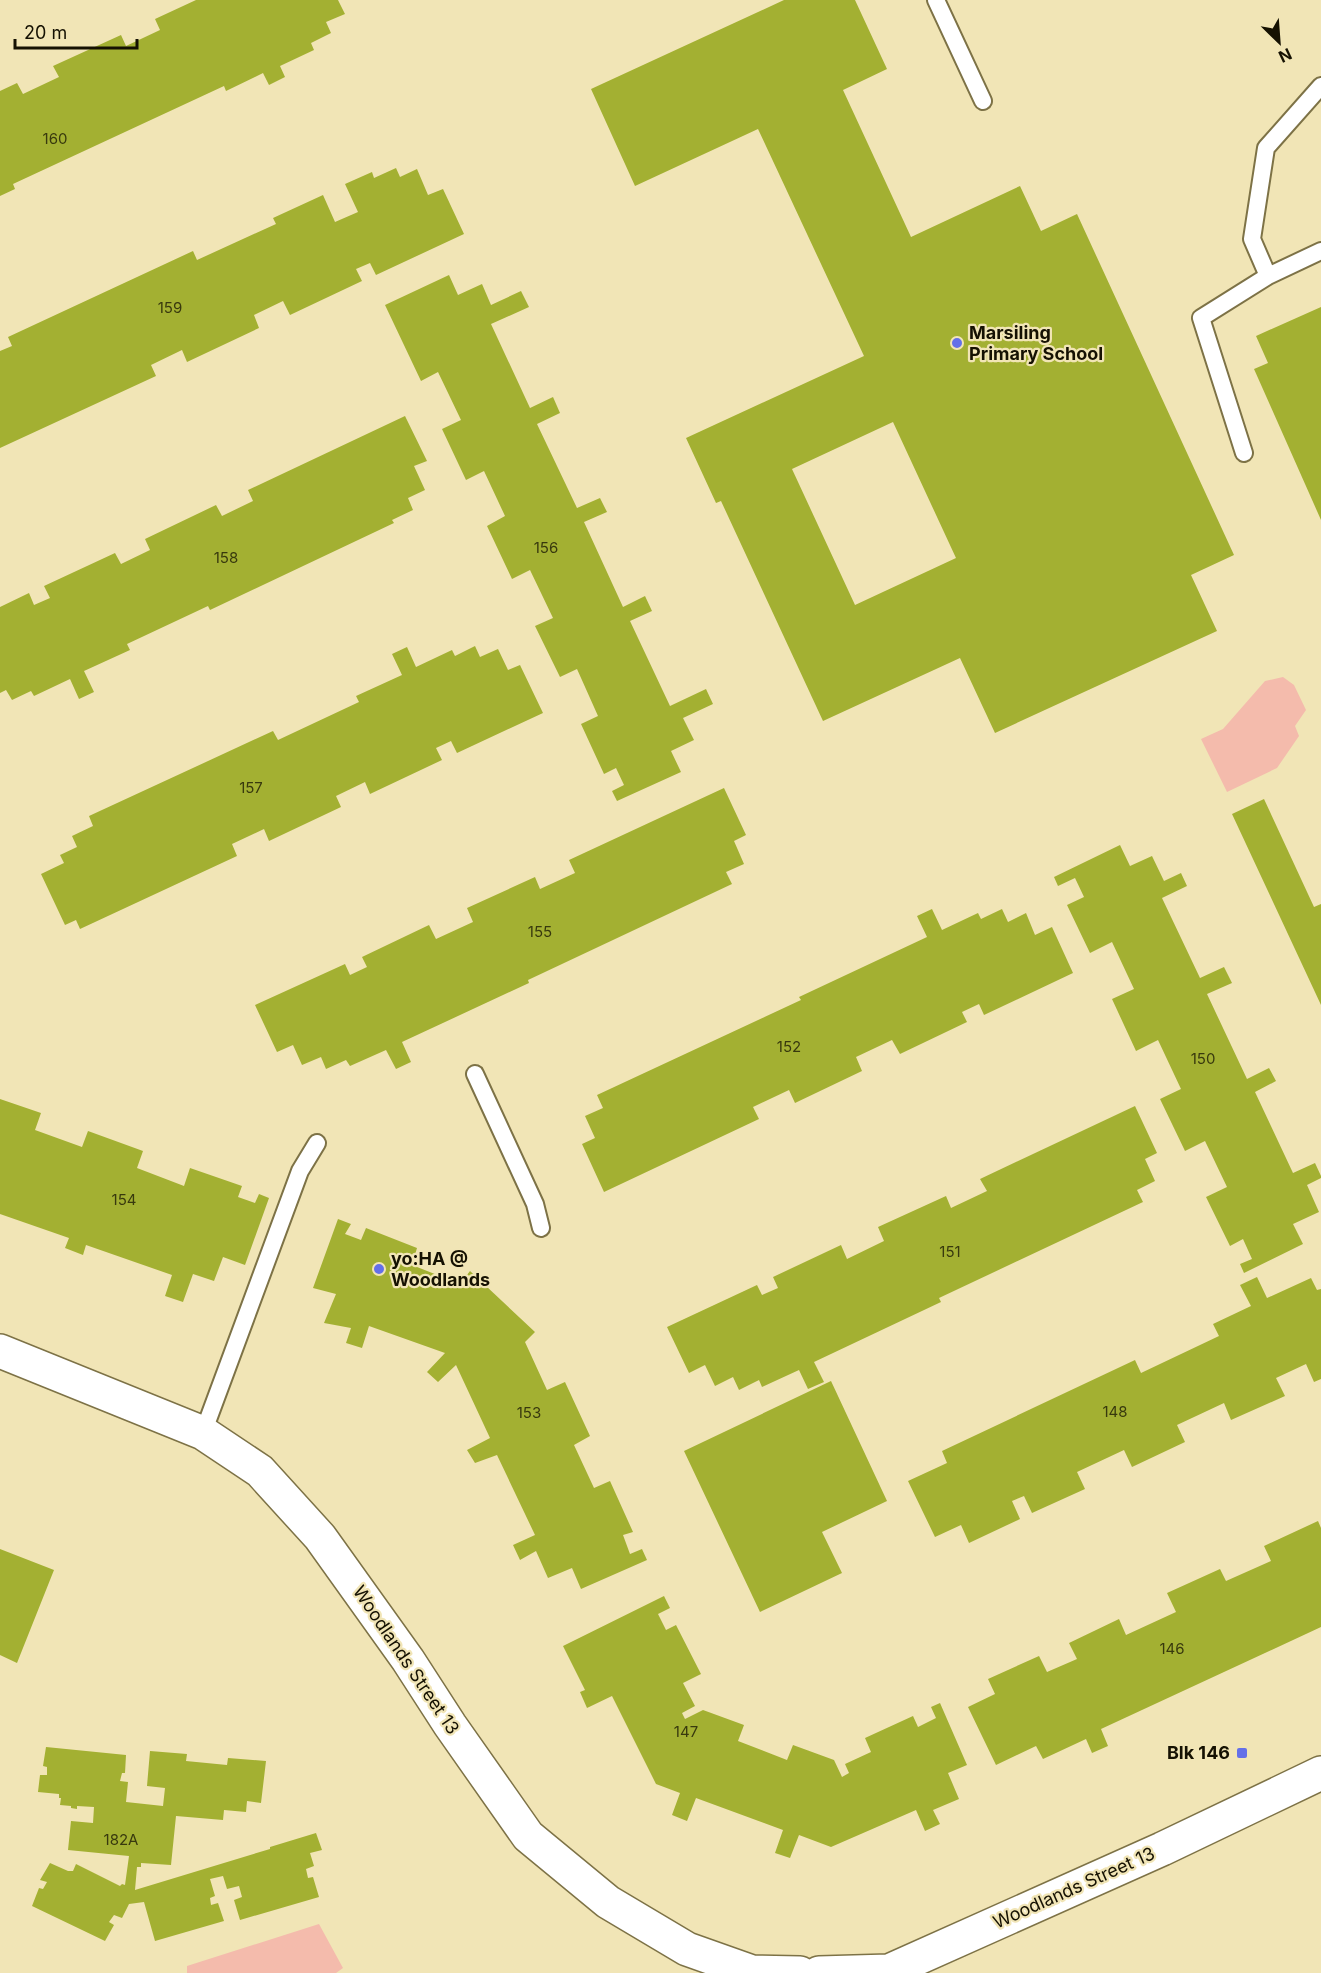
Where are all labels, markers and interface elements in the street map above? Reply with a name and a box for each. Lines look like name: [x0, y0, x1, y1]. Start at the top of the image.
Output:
scale bar: [15, 12, 136, 50]
north arrow: [1249, 12, 1309, 72]
text: 20 m: [24, 22, 67, 43]
text: N: [1276, 44, 1295, 67]
house number: 160: [43, 129, 67, 148]
house number: 159: [158, 298, 182, 317]
place label: Marsiling Primary School: [969, 322, 1103, 364]
marker: Marsiling Primary School: [950, 336, 964, 350]
house number: 156: [534, 538, 558, 557]
house number: 158: [214, 548, 238, 567]
house number: 157: [239, 778, 263, 797]
house number: 155: [528, 922, 552, 941]
house number: 152: [777, 1037, 801, 1056]
house number: 150: [1191, 1049, 1215, 1068]
house number: 154: [112, 1190, 136, 1209]
house number: 151: [939, 1242, 961, 1261]
place label: yo:HA @ Woodlands: [391, 1248, 490, 1290]
marker: yo:HA @ Woodlands: [372, 1262, 386, 1276]
house number: 148: [1102, 1402, 1128, 1421]
house number: 153: [517, 1403, 541, 1422]
street label: Woodlands Street 13: [349, 1582, 464, 1738]
house number: 146: [1159, 1639, 1185, 1658]
house number: 147: [674, 1722, 698, 1741]
place label: Blk 146: [1167, 1742, 1230, 1763]
marker: Blk 146: [1235, 1746, 1249, 1760]
house number: 182A: [104, 1830, 138, 1849]
street label: Woodlands Street 13: [990, 1842, 1158, 1933]

